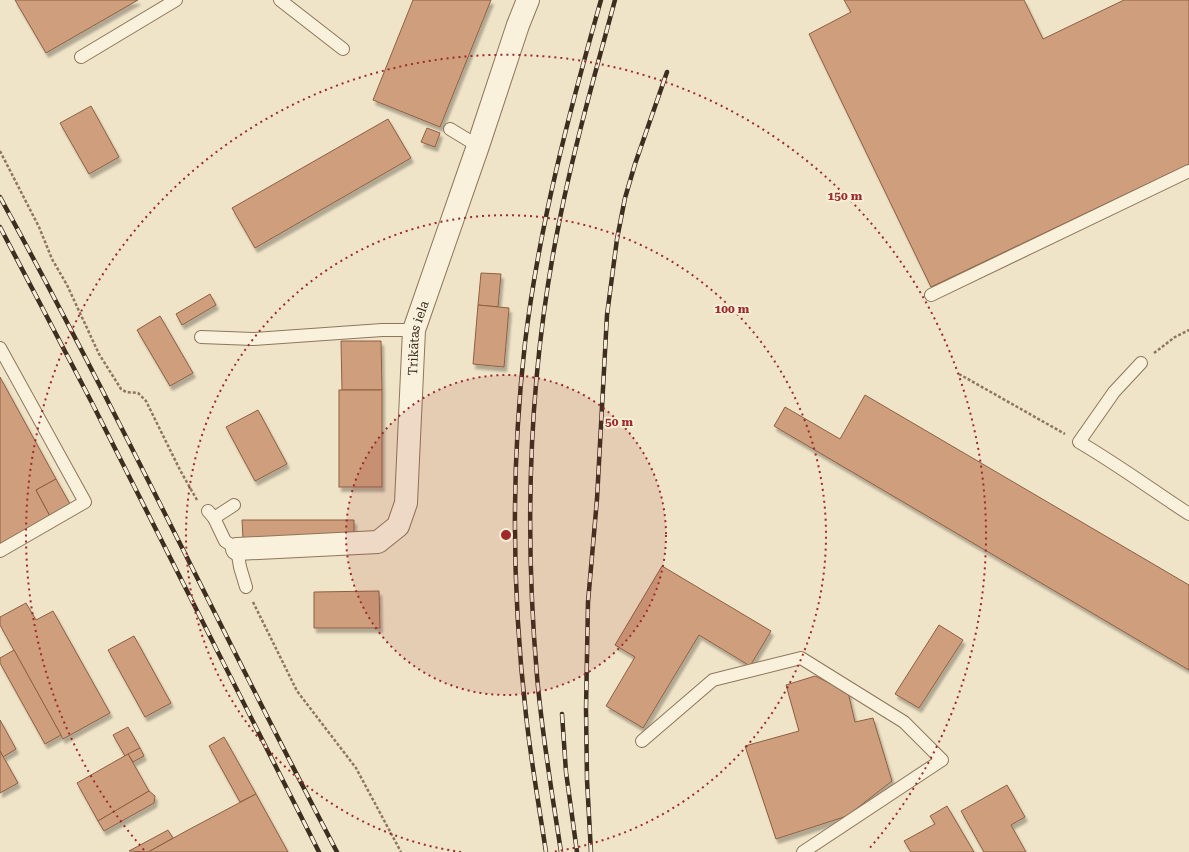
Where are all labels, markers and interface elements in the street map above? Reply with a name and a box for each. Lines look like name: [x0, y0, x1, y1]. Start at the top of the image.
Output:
text: 150 m: [828, 189, 863, 203]
street label: Trikātas iela: [405, 299, 432, 376]
text: 100 m: [715, 302, 750, 316]
text: 50 m: [605, 415, 633, 429]
centre of rings: [499, 528, 513, 542]

